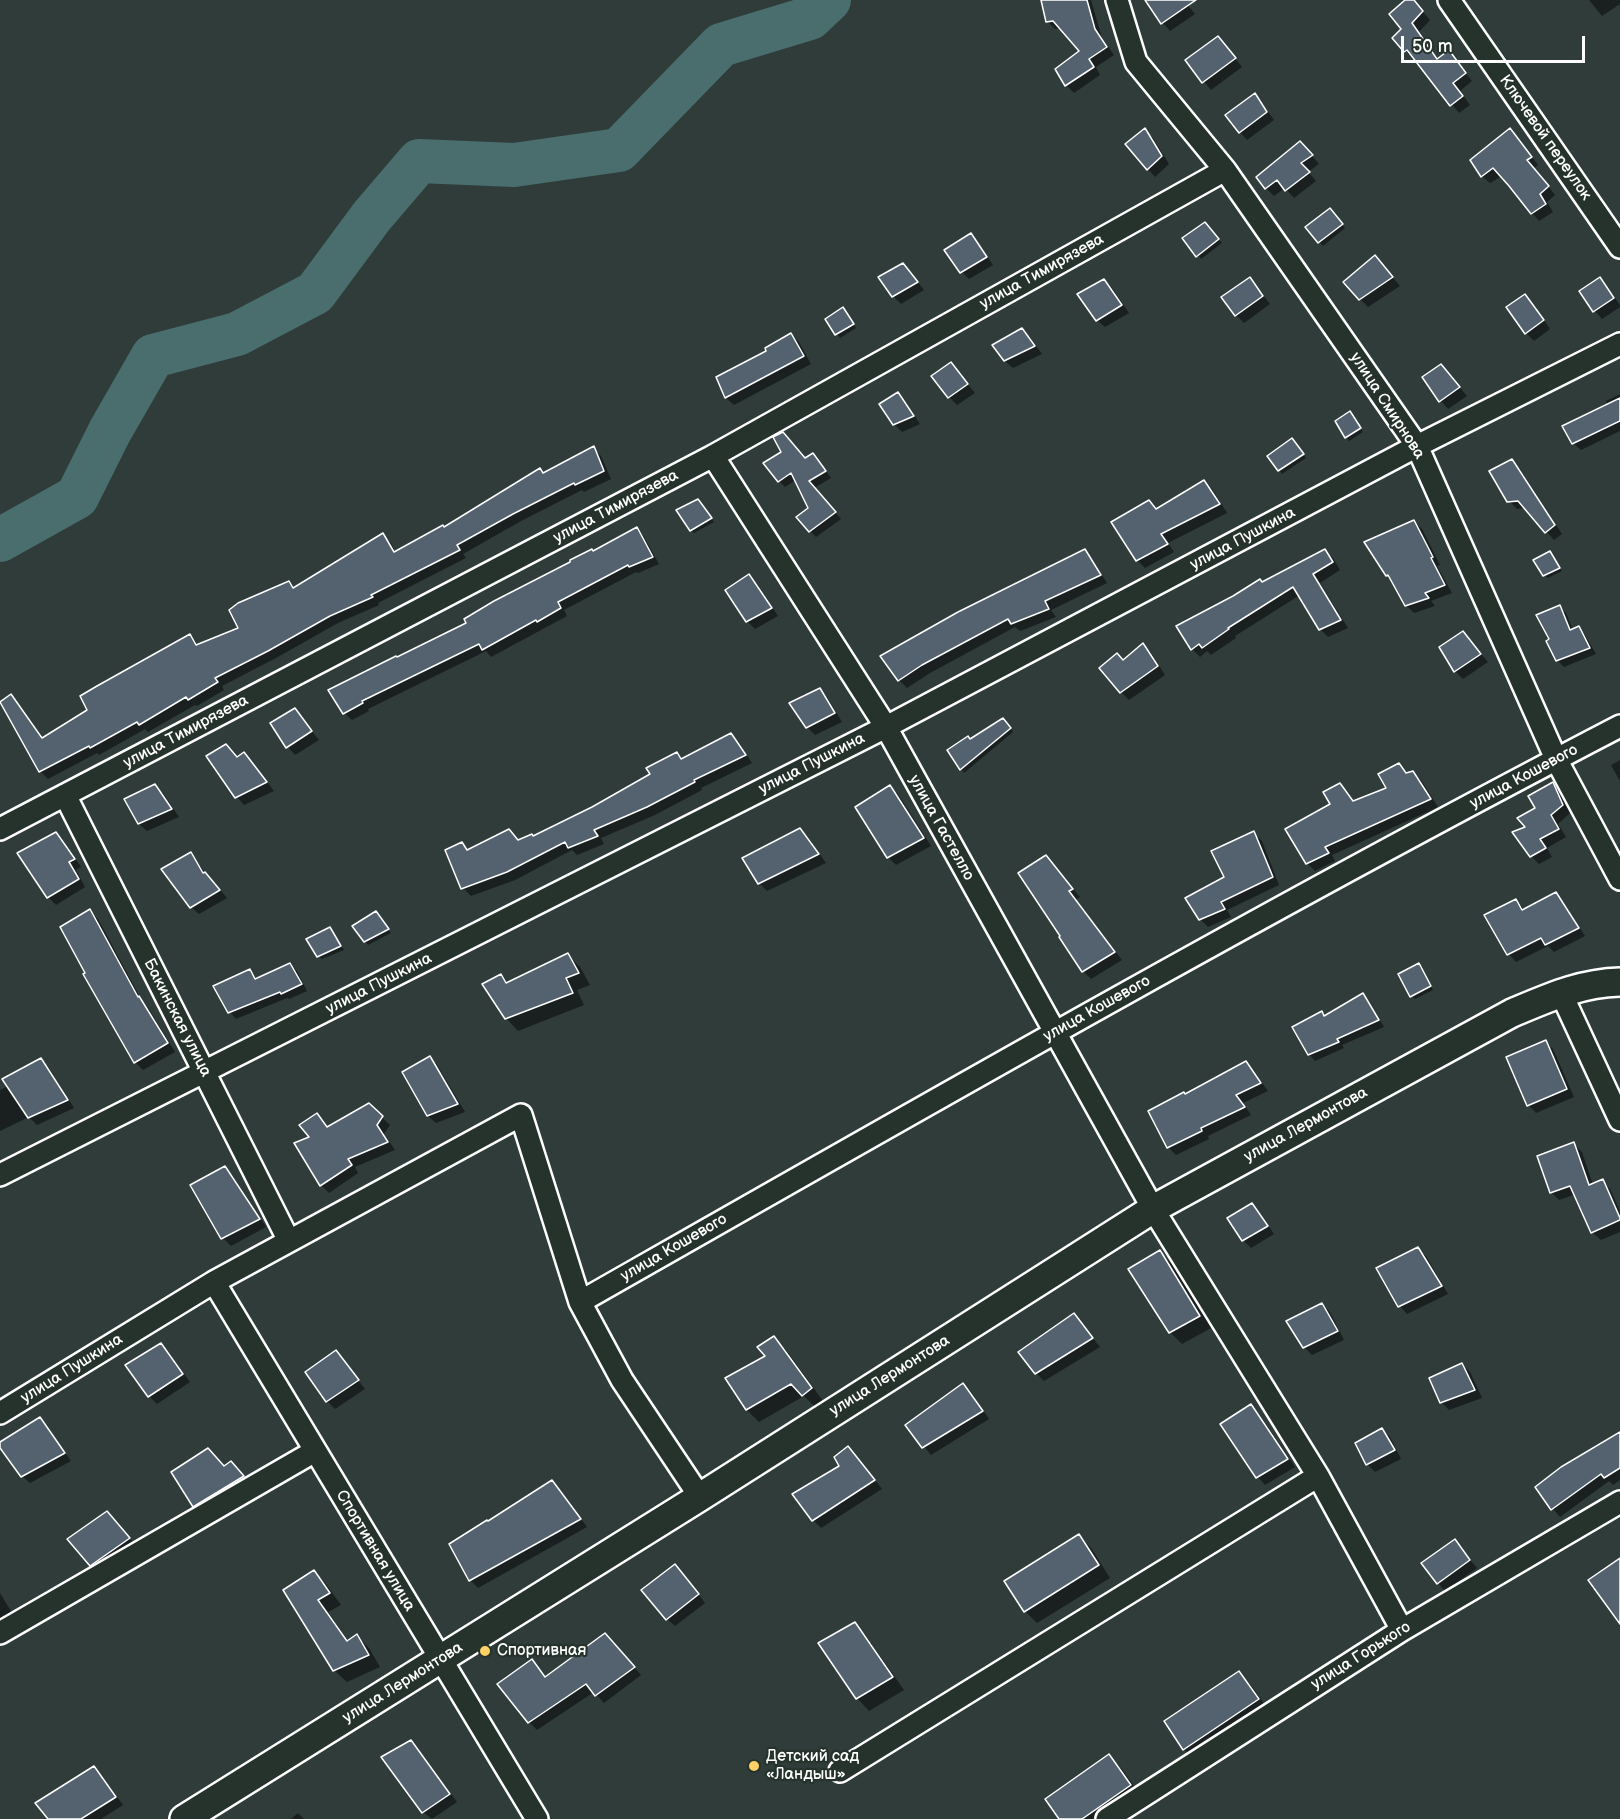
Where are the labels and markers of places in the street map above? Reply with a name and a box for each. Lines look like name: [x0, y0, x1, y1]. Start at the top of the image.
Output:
place label: Спортивная: [497, 1641, 586, 1661]
marker: Спортивная: [478, 1644, 492, 1658]
place label: Детский сад «Ландыш»: [766, 1747, 859, 1785]
marker: Детский сад «Ландыш»: [747, 1759, 761, 1773]

